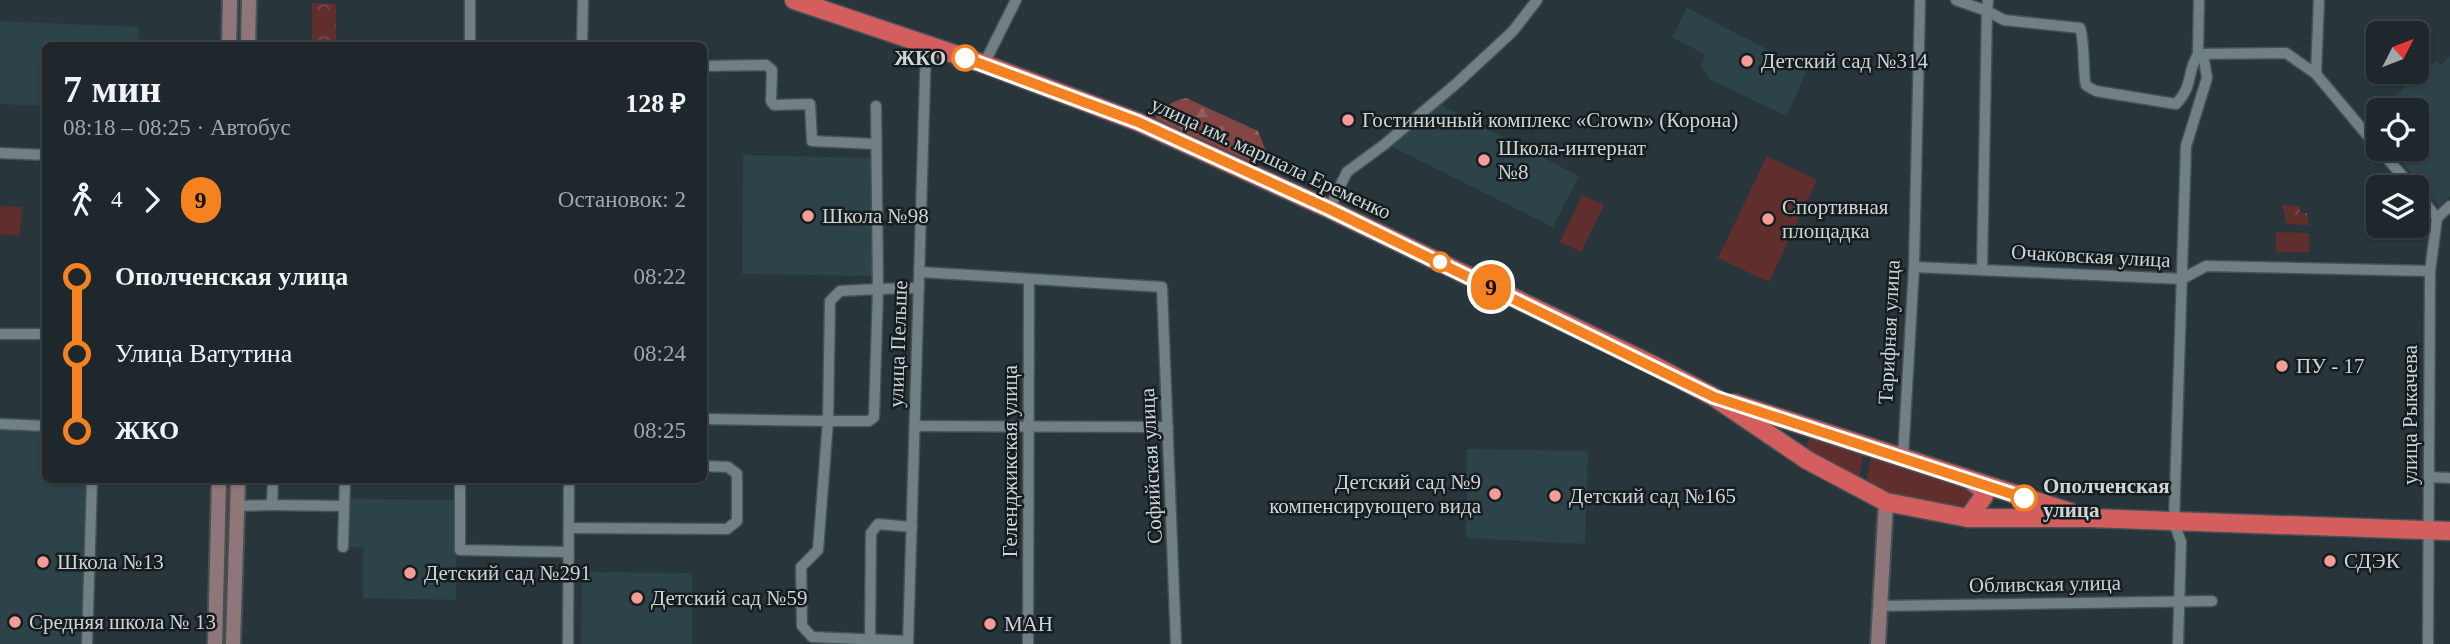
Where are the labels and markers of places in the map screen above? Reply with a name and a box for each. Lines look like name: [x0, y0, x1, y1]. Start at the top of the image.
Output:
marker: ЖКО: [952, 45, 978, 71]
place label: ЖКО: [894, 46, 946, 70]
place label: Детский сад №314: [1761, 49, 1928, 73]
marker: Детский сад №314: [1739, 53, 1755, 69]
place label: Гостиничный комплекс «Crown» (Корона): [1362, 108, 1738, 132]
marker: Гостиничный комплекс «Crown» (Корона): [1340, 112, 1356, 128]
place label: Школа-интернат №8: [1498, 136, 1646, 184]
marker: Школа-интернат №8: [1476, 152, 1492, 168]
place label: Спортивная площадка: [1782, 195, 1889, 243]
place label: Школа №98: [822, 204, 929, 228]
marker: Школа №98: [800, 208, 816, 224]
marker: Спортивная площадка: [1760, 211, 1776, 227]
unlabelled marker: [1430, 252, 1450, 272]
place label: ПУ - 17: [2296, 354, 2365, 378]
marker: ПУ - 17: [2274, 358, 2290, 374]
place label: Детский сад №9 компенсирующего вида: [1269, 470, 1482, 518]
place label: Ополченская улица: [2043, 474, 2170, 522]
place label: Детский сад №165: [1569, 484, 1736, 508]
marker: Ополченская улица: [2011, 485, 2037, 511]
marker: Детский сад №9 компенсирующего вида: [1487, 486, 1503, 502]
marker: Детский сад №165: [1547, 488, 1563, 504]
place label: СДЭК: [2344, 549, 2401, 573]
place label: Школа №13: [57, 550, 164, 574]
marker: СДЭК: [2322, 553, 2338, 569]
marker: Школа №13: [35, 554, 51, 570]
place label: Детский сад №291: [424, 561, 591, 585]
marker: Детский сад №291: [402, 565, 418, 581]
place label: Детский сад №59: [651, 586, 807, 610]
marker: Детский сад №59: [629, 590, 645, 606]
place label: Средняя школа № 13: [29, 610, 216, 634]
place label: МАН: [1004, 612, 1053, 636]
marker: Средняя школа № 13: [7, 614, 23, 630]
marker: МАН: [982, 616, 998, 632]

